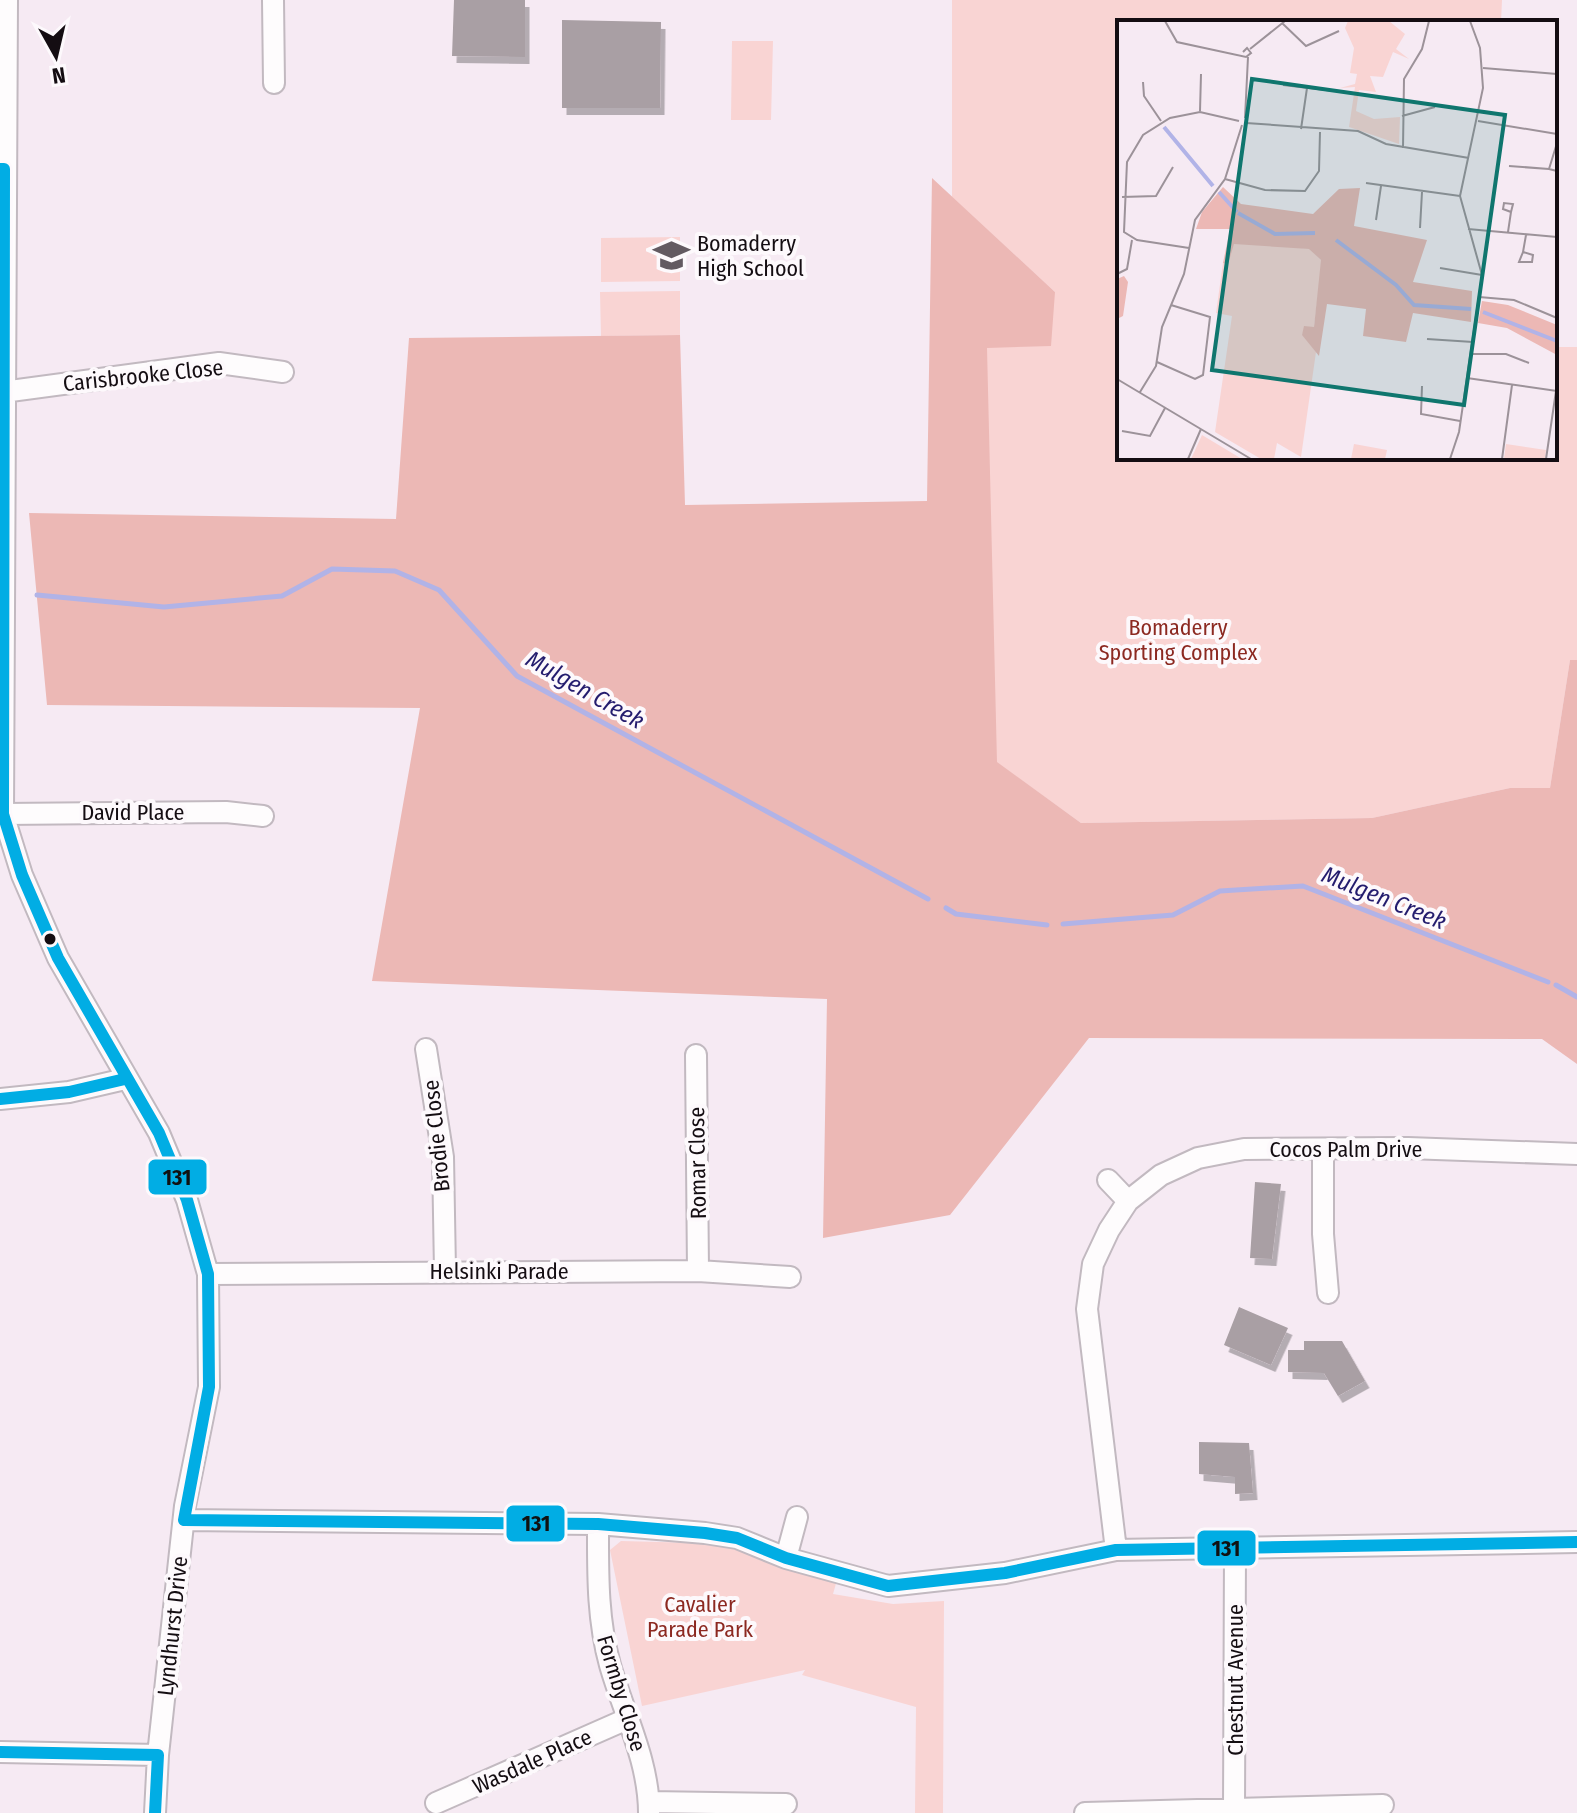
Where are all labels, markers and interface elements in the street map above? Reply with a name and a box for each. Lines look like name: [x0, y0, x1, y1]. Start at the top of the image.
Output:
north arrow: [16, 16, 96, 96]
inset map: [1117, 20, 1557, 460]
text: N: [50, 61, 67, 90]
place label: Bomaderry High School: [697, 230, 804, 282]
school or university icon: Bomaderry High School: [652, 237, 690, 275]
street label: Carisbrooke Close: [62, 354, 224, 397]
park label: Bomaderry Sporting Complex: [1099, 614, 1258, 666]
water label: Mulgen Creek: [521, 645, 649, 735]
street label: David Place: [82, 799, 184, 826]
water label: Mulgen Creek: [1318, 860, 1450, 936]
unlabelled marker: [42, 931, 58, 947]
street label: Brodie Close: [417, 1079, 456, 1193]
street label: Romar Close: [683, 1107, 712, 1219]
street label: Cocos Palm Drive: [1270, 1136, 1422, 1163]
line badge: 131: [147, 1158, 208, 1196]
text: 131: [163, 1164, 191, 1191]
street label: Helsinki Parade: [429, 1258, 569, 1285]
line badge: 131: [505, 1504, 566, 1543]
text: 131: [522, 1510, 550, 1537]
line badge: 131: [1196, 1529, 1257, 1567]
text: 131: [1212, 1535, 1240, 1562]
street label: Lyndhurst Drive: [152, 1555, 193, 1697]
park label: Cavalier Parade Park: [647, 1591, 754, 1643]
street label: Chestnut Avenue: [1222, 1604, 1249, 1756]
street label: Formby Close: [591, 1632, 652, 1755]
street label: Wasdale Place: [468, 1723, 596, 1800]

